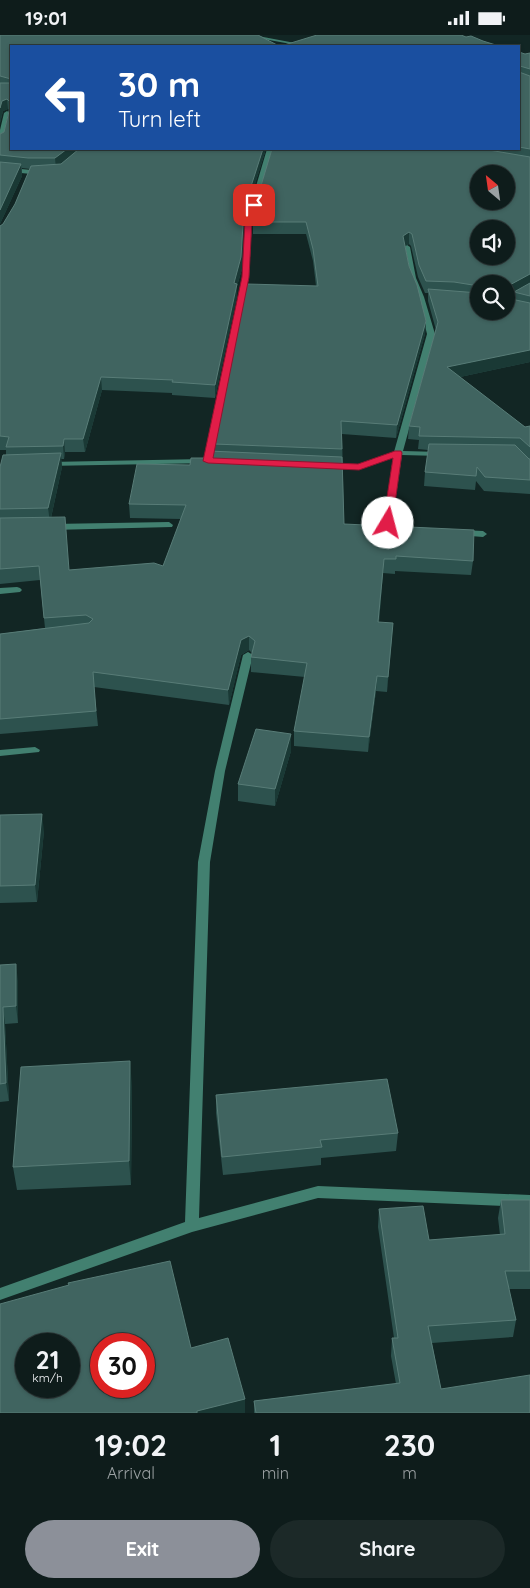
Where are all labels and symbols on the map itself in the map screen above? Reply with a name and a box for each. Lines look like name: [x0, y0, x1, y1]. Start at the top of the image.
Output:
north arrow: [470, 165, 515, 210]
pin: [233, 184, 275, 226]
position arrow: [361, 496, 413, 548]
speed limit sign: 30: [90, 1333, 155, 1398]

